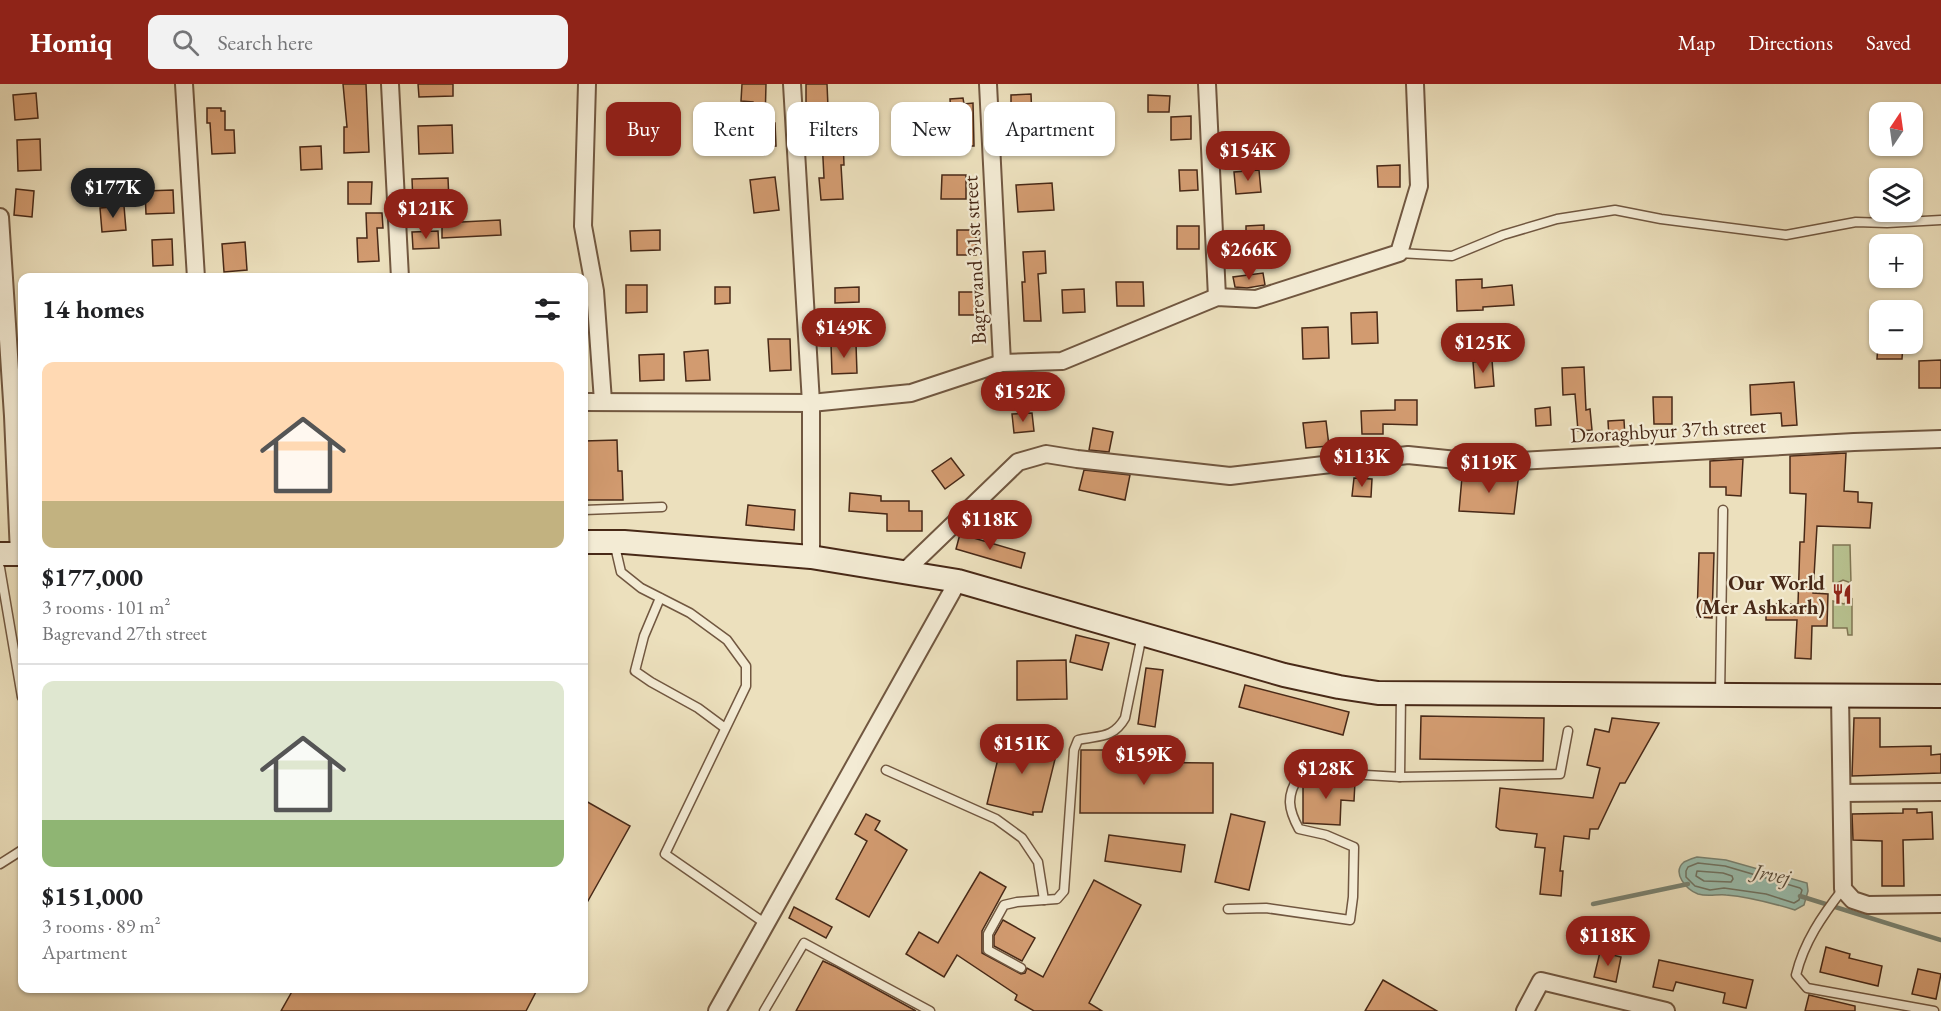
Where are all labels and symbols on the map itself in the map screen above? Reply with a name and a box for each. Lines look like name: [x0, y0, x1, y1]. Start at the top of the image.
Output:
north arrow: [1869, 102, 1923, 156]
pin: $154K: [1206, 131, 1290, 182]
pin: $177K: [71, 168, 155, 219]
street label: Bagrevand 31st street: [956, 174, 992, 345]
pin: $121K: [384, 189, 468, 240]
pin: $266K: [1207, 230, 1291, 281]
pin: $149K: [802, 308, 886, 359]
pin: $125K: [1441, 323, 1525, 374]
pin: $152K: [981, 372, 1065, 423]
street label: Dzoraghbyur 37th street: [1569, 411, 1767, 449]
pin: $113K: [1320, 437, 1404, 488]
pin: $119K: [1447, 443, 1531, 494]
pin: $118K: [948, 500, 1032, 551]
place label: Our World (Mer Ashkarh): [1695, 569, 1825, 620]
restaurant icon: Our World (Mer Ashkarh): [1830, 582, 1854, 606]
pin: $151K: [980, 724, 1064, 775]
pin: $159K: [1102, 735, 1186, 786]
pin: $128K: [1284, 749, 1368, 800]
water label: Jrvej: [1746, 856, 1794, 892]
pin: $118K: [1566, 916, 1650, 967]

